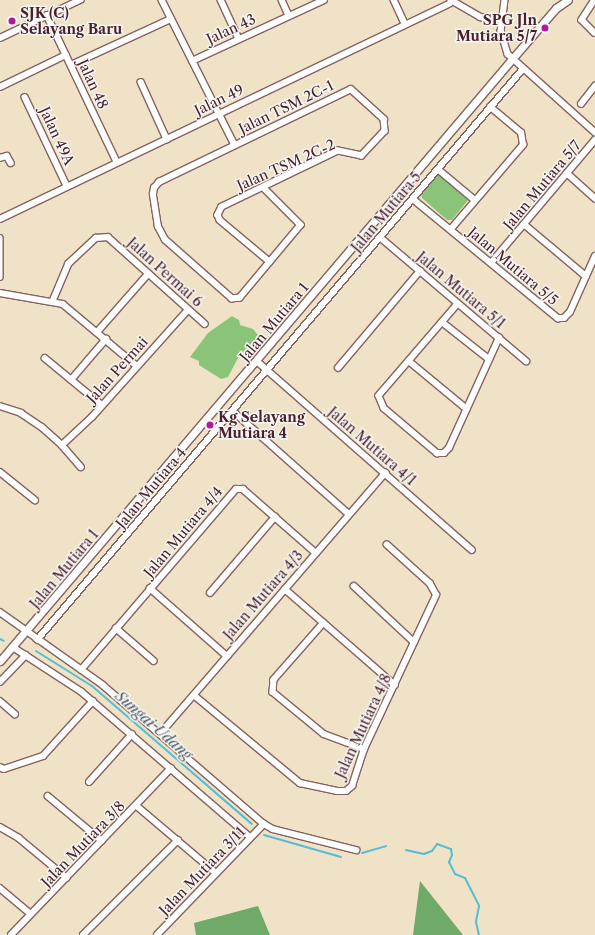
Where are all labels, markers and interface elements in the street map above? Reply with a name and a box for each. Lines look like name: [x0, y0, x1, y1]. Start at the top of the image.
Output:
place label: SJK (C) Selayang Baru: [20, 5, 122, 38]
street label: Jalan 43: [204, 10, 258, 48]
place label: SPG Jln Mutiara 5/7: [456, 12, 537, 44]
marker: SJK (C) Selayang Baru: [7, 16, 17, 26]
marker: SPG Jln Mutiara 5/7: [540, 23, 550, 33]
street label: Jalan 48: [74, 57, 112, 111]
street label: Jalan TSM 2C-1: [236, 77, 336, 137]
street label: Jalan 49: [192, 81, 246, 119]
street label: Jalan 49A: [36, 104, 78, 168]
street label: Jalan TSM 2C-2: [234, 136, 338, 194]
street label: Jalan Mutiara 5/7: [500, 137, 584, 233]
street label: Jalan Mutiara 5: [347, 168, 425, 256]
street label: Jalan Mutiara 5/5: [465, 223, 561, 309]
street label: Jalan Permai 6: [124, 234, 206, 310]
street label: Jalan Mutiara 5/1: [413, 248, 509, 332]
street label: Jalan Mutiara 1: [236, 279, 312, 365]
street label: Jalan Permai: [83, 333, 151, 407]
street label: Jalan Mutiara 4/1: [324, 403, 420, 489]
place label: Kg Selayang Mutiara 4: [218, 409, 305, 442]
marker: Kg Selayang Mutiara 4: [205, 420, 215, 430]
street label: Jalan Mutiara 4: [112, 444, 190, 532]
street label: Jalan Mutiara 4/4: [140, 483, 226, 581]
street label: Jalan Mutiara 1: [26, 526, 102, 612]
street label: Jalan Mutiara 4/3: [220, 547, 306, 643]
street label: Jalan Mutiara 4/8: [331, 671, 395, 781]
water label: Sungai Udang: [112, 687, 196, 763]
street label: Jalan Mutiara 3/8: [38, 797, 128, 891]
street label: Jalan Mutiara 3/11: [155, 823, 249, 919]

